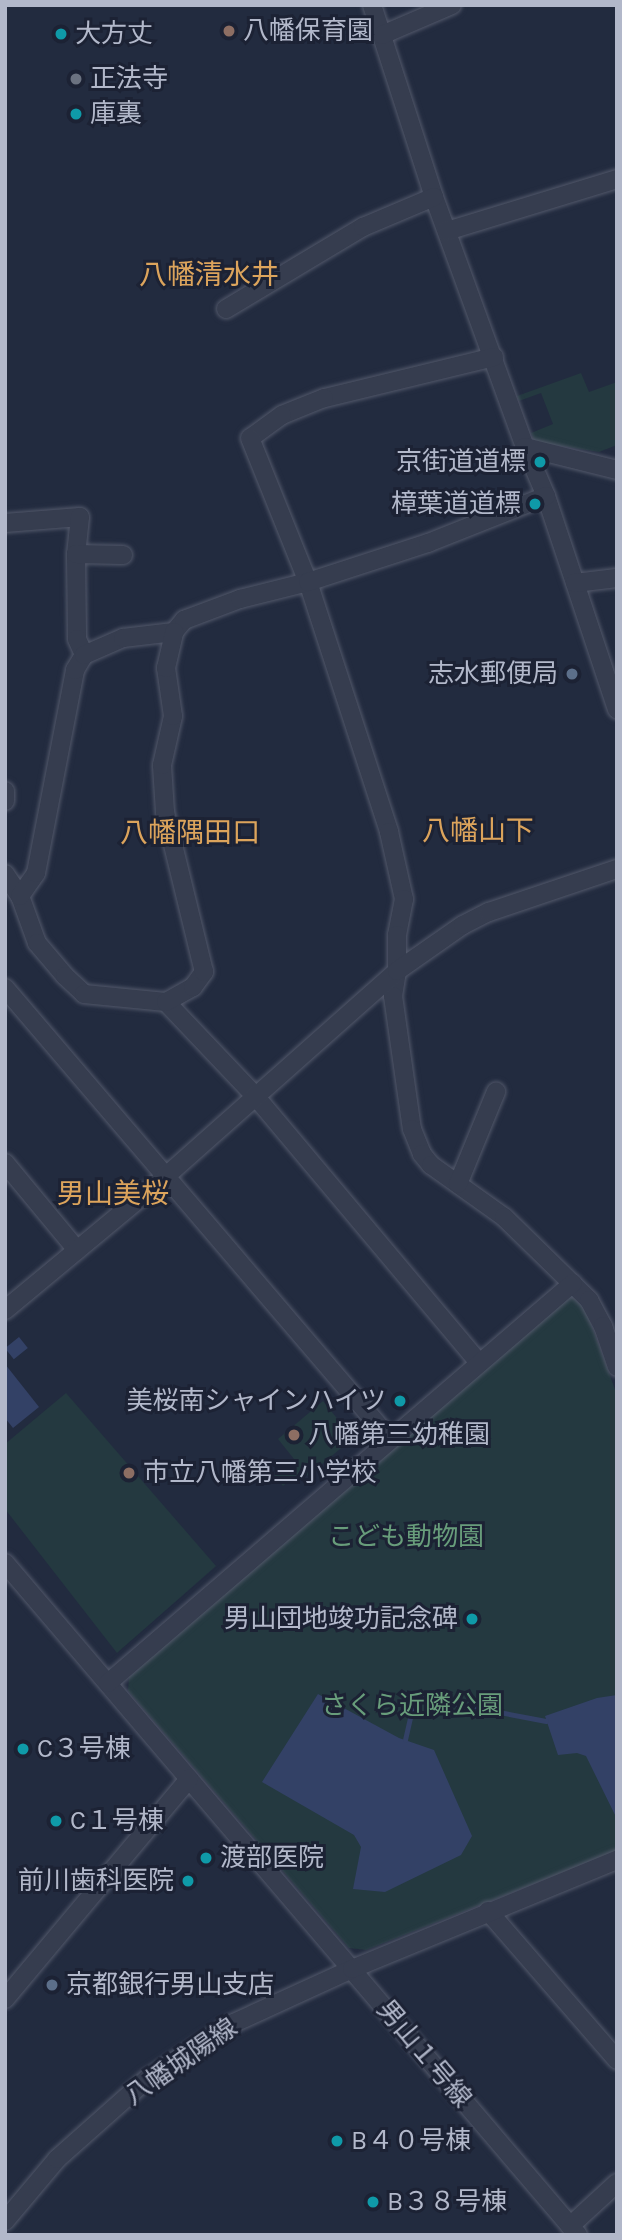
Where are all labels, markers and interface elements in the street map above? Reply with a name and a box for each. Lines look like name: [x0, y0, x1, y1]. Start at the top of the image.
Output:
place label: 八幡保育園: [243, 15, 373, 47]
place label: 大方丈: [75, 18, 153, 50]
marker: 八幡保育園: [221, 23, 237, 39]
marker: 大方丈: [53, 26, 69, 42]
place label: 正法寺: [90, 63, 168, 95]
marker: 正法寺: [68, 71, 84, 87]
place label: 庫裏: [90, 98, 142, 130]
marker: 庫裏: [68, 106, 84, 122]
district label: 八幡清水井: [139, 258, 279, 292]
place label: 京街道道標: [396, 446, 526, 478]
marker: 京街道道標: [532, 454, 548, 470]
place label: 樟葉道道標: [391, 488, 521, 520]
marker: 樟葉道道標: [527, 496, 543, 512]
place label: 志水郵便局: [428, 658, 558, 690]
marker: 志水郵便局: [564, 666, 580, 682]
district label: 八幡山下: [422, 814, 534, 848]
district label: 八幡隅田口: [120, 816, 260, 850]
district label: 男山美桜: [57, 1177, 169, 1211]
place label: 美桜南シャインハイツ: [126, 1385, 386, 1417]
marker: 美桜南シャインハイツ: [392, 1393, 408, 1409]
place label: 八幡第三幼稚園: [308, 1419, 490, 1451]
marker: 八幡第三幼稚園: [286, 1427, 302, 1443]
place label: 市立八幡第三小学校: [143, 1457, 377, 1489]
marker: 市立八幡第三小学校: [121, 1465, 137, 1481]
park label: こども動物園: [328, 1521, 484, 1553]
place label: 男山団地竣功記念碑: [224, 1603, 458, 1635]
marker: 男山団地竣功記念碑: [464, 1611, 480, 1627]
park label: さくら近隣公園: [321, 1690, 503, 1722]
place label: C３号棟: [37, 1733, 131, 1765]
marker: C３号棟: [15, 1741, 31, 1757]
place label: C１号棟: [70, 1805, 164, 1837]
marker: C１号棟: [48, 1813, 64, 1829]
place label: 渡部医院: [220, 1842, 324, 1874]
marker: 渡部医院: [198, 1850, 214, 1866]
place label: 前川歯科医院: [18, 1865, 174, 1897]
marker: 前川歯科医院: [180, 1873, 196, 1889]
place label: 京都銀行男山支店: [66, 1969, 274, 2001]
marker: 京都銀行男山支店: [44, 1977, 60, 1993]
street label: 男山１号線: [370, 1994, 478, 2114]
street label: 八幡城陽線: [119, 2012, 243, 2112]
place label: B４０号棟: [351, 2125, 471, 2157]
marker: B４０号棟: [329, 2133, 345, 2149]
place label: B３８号棟: [387, 2186, 507, 2218]
marker: B３８号棟: [365, 2194, 381, 2210]

